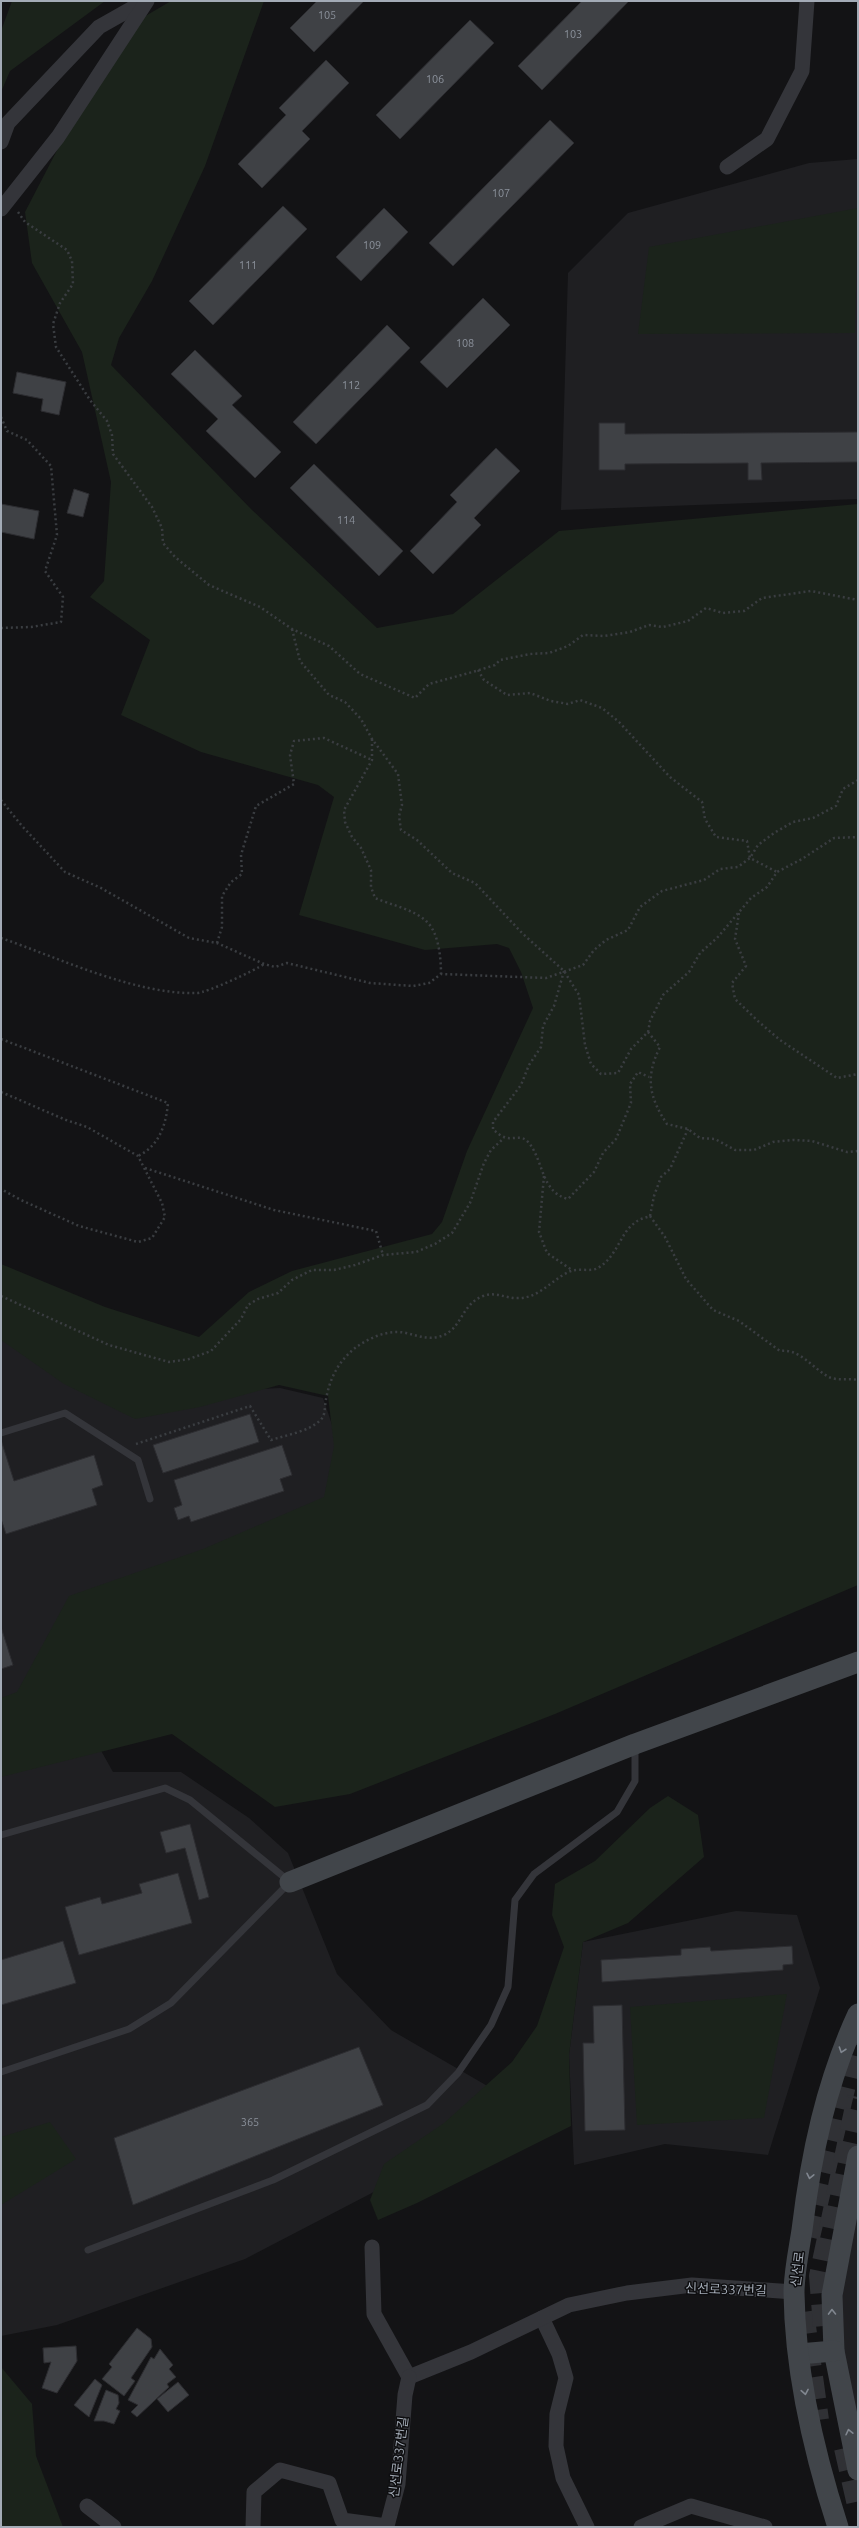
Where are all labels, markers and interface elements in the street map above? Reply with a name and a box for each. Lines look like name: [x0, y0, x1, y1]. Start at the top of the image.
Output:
house number: 105: [318, 9, 336, 21]
house number: 103: [564, 28, 582, 40]
house number: 106: [426, 73, 444, 85]
house number: 107: [492, 187, 510, 199]
house number: 109: [363, 239, 381, 251]
house number: 111: [239, 259, 257, 271]
house number: 108: [456, 337, 474, 349]
house number: 112: [342, 379, 360, 391]
house number: 114: [337, 514, 355, 526]
one-way arrow: [838, 2046, 847, 2053]
house number: 365: [241, 2116, 259, 2128]
one-way arrow: [806, 2172, 814, 2179]
street label: 신선로: [788, 2250, 806, 2288]
street label: 신선로337번길: [685, 2281, 767, 2297]
one-way arrow: [828, 2309, 836, 2315]
one-way arrow: [801, 2389, 809, 2396]
street label: 신선로337번길: [386, 2416, 410, 2498]
one-way arrow: [845, 2429, 853, 2435]

